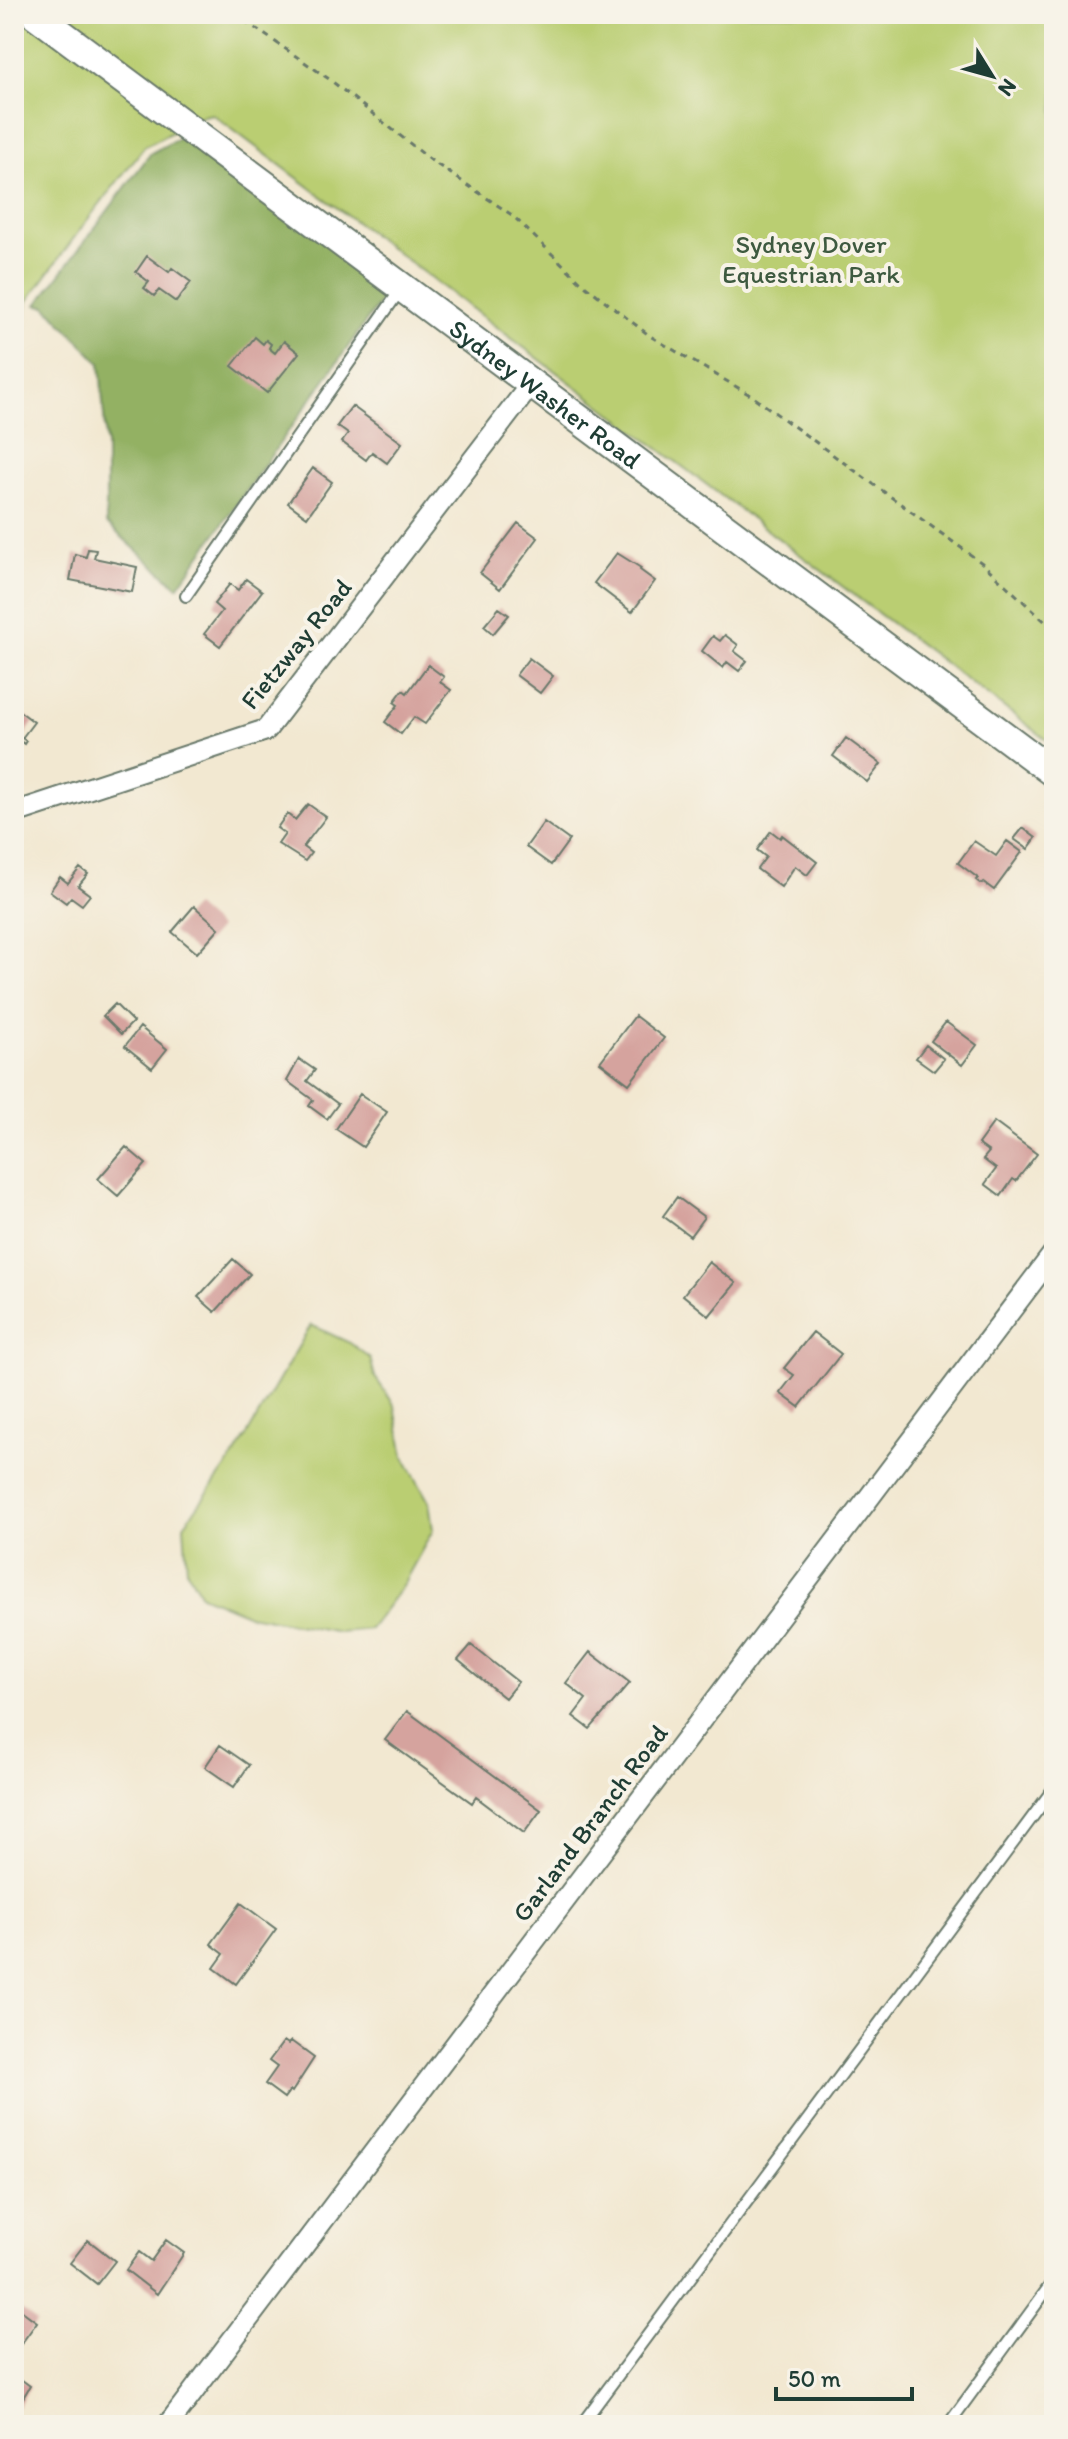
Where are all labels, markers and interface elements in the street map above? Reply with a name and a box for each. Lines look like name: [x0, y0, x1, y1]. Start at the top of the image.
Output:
north arrow: [952, 36, 1032, 116]
text: N: [992, 74, 1023, 102]
park label: Sydney Dover Equestrian Park: [722, 228, 900, 290]
street label: Sydney Washer Road: [443, 312, 647, 476]
street label: Fietzway Road: [234, 572, 358, 716]
street label: Garland Branch Road: [505, 1718, 675, 1928]
scale bar: [776, 2351, 912, 2401]
text: 50 m: [788, 2364, 841, 2393]

